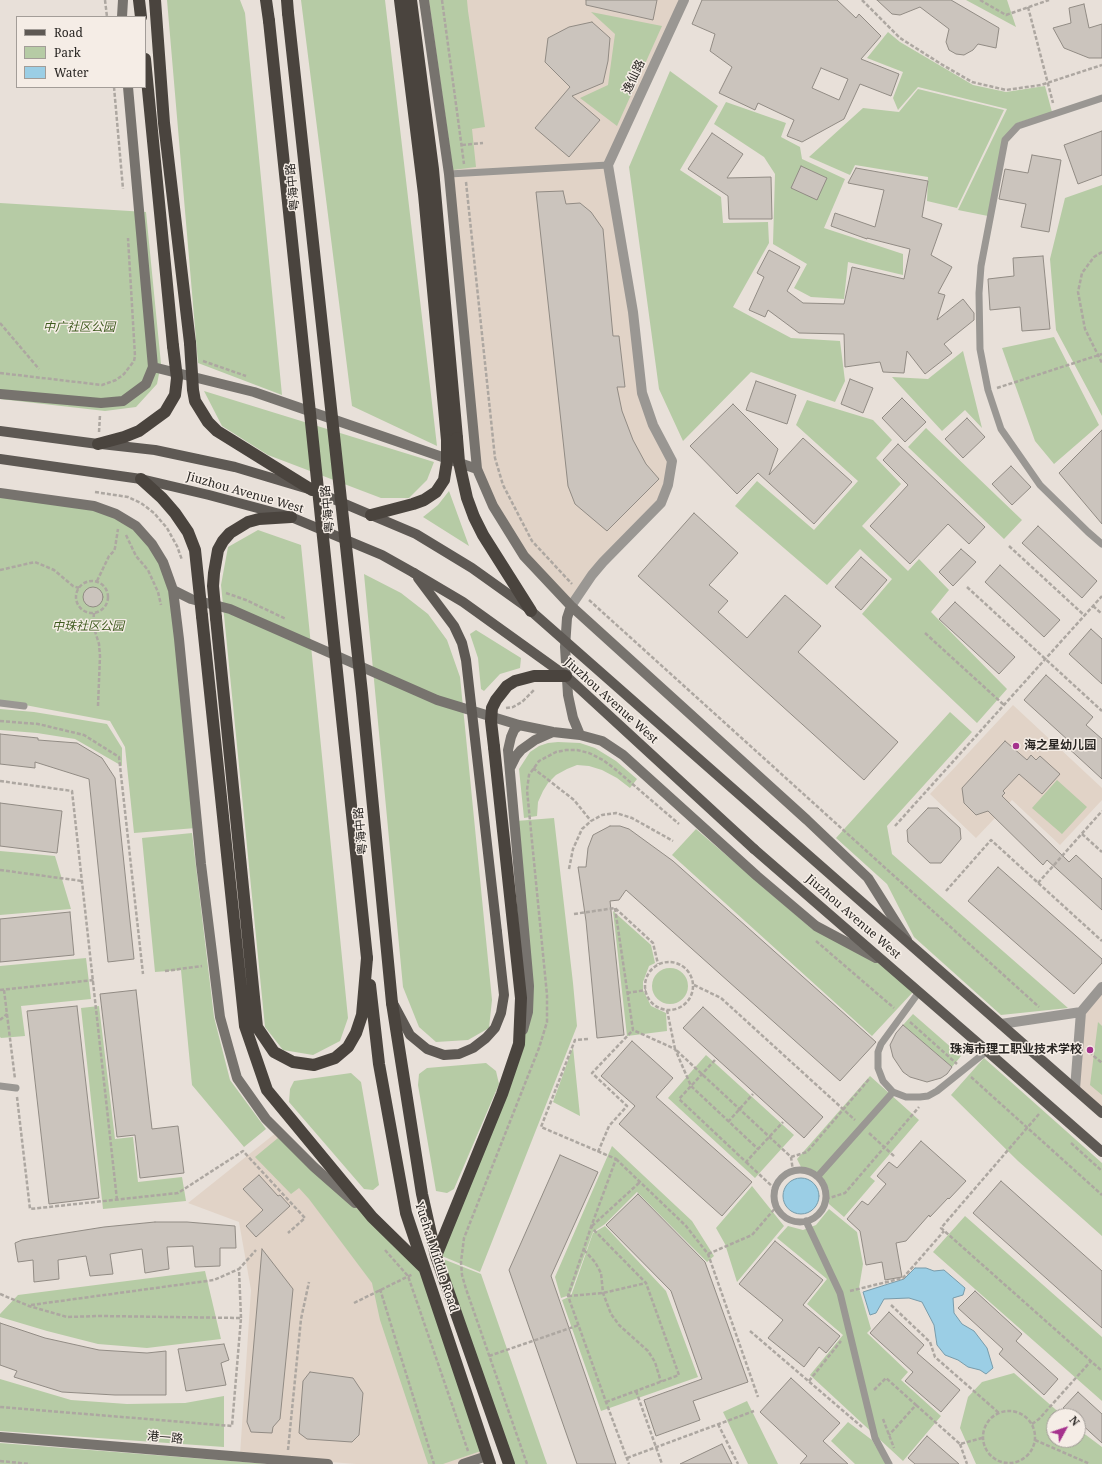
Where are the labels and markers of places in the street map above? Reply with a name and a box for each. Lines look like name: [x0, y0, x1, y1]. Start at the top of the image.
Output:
place label: 海之星幼儿园: [1024, 739, 1096, 753]
marker: 海之星幼儿园: [1011, 741, 1021, 751]
place label: 珠海市理工职业技术学校: [950, 1043, 1082, 1057]
marker: 珠海市理工职业技术学校: [1085, 1045, 1095, 1055]

